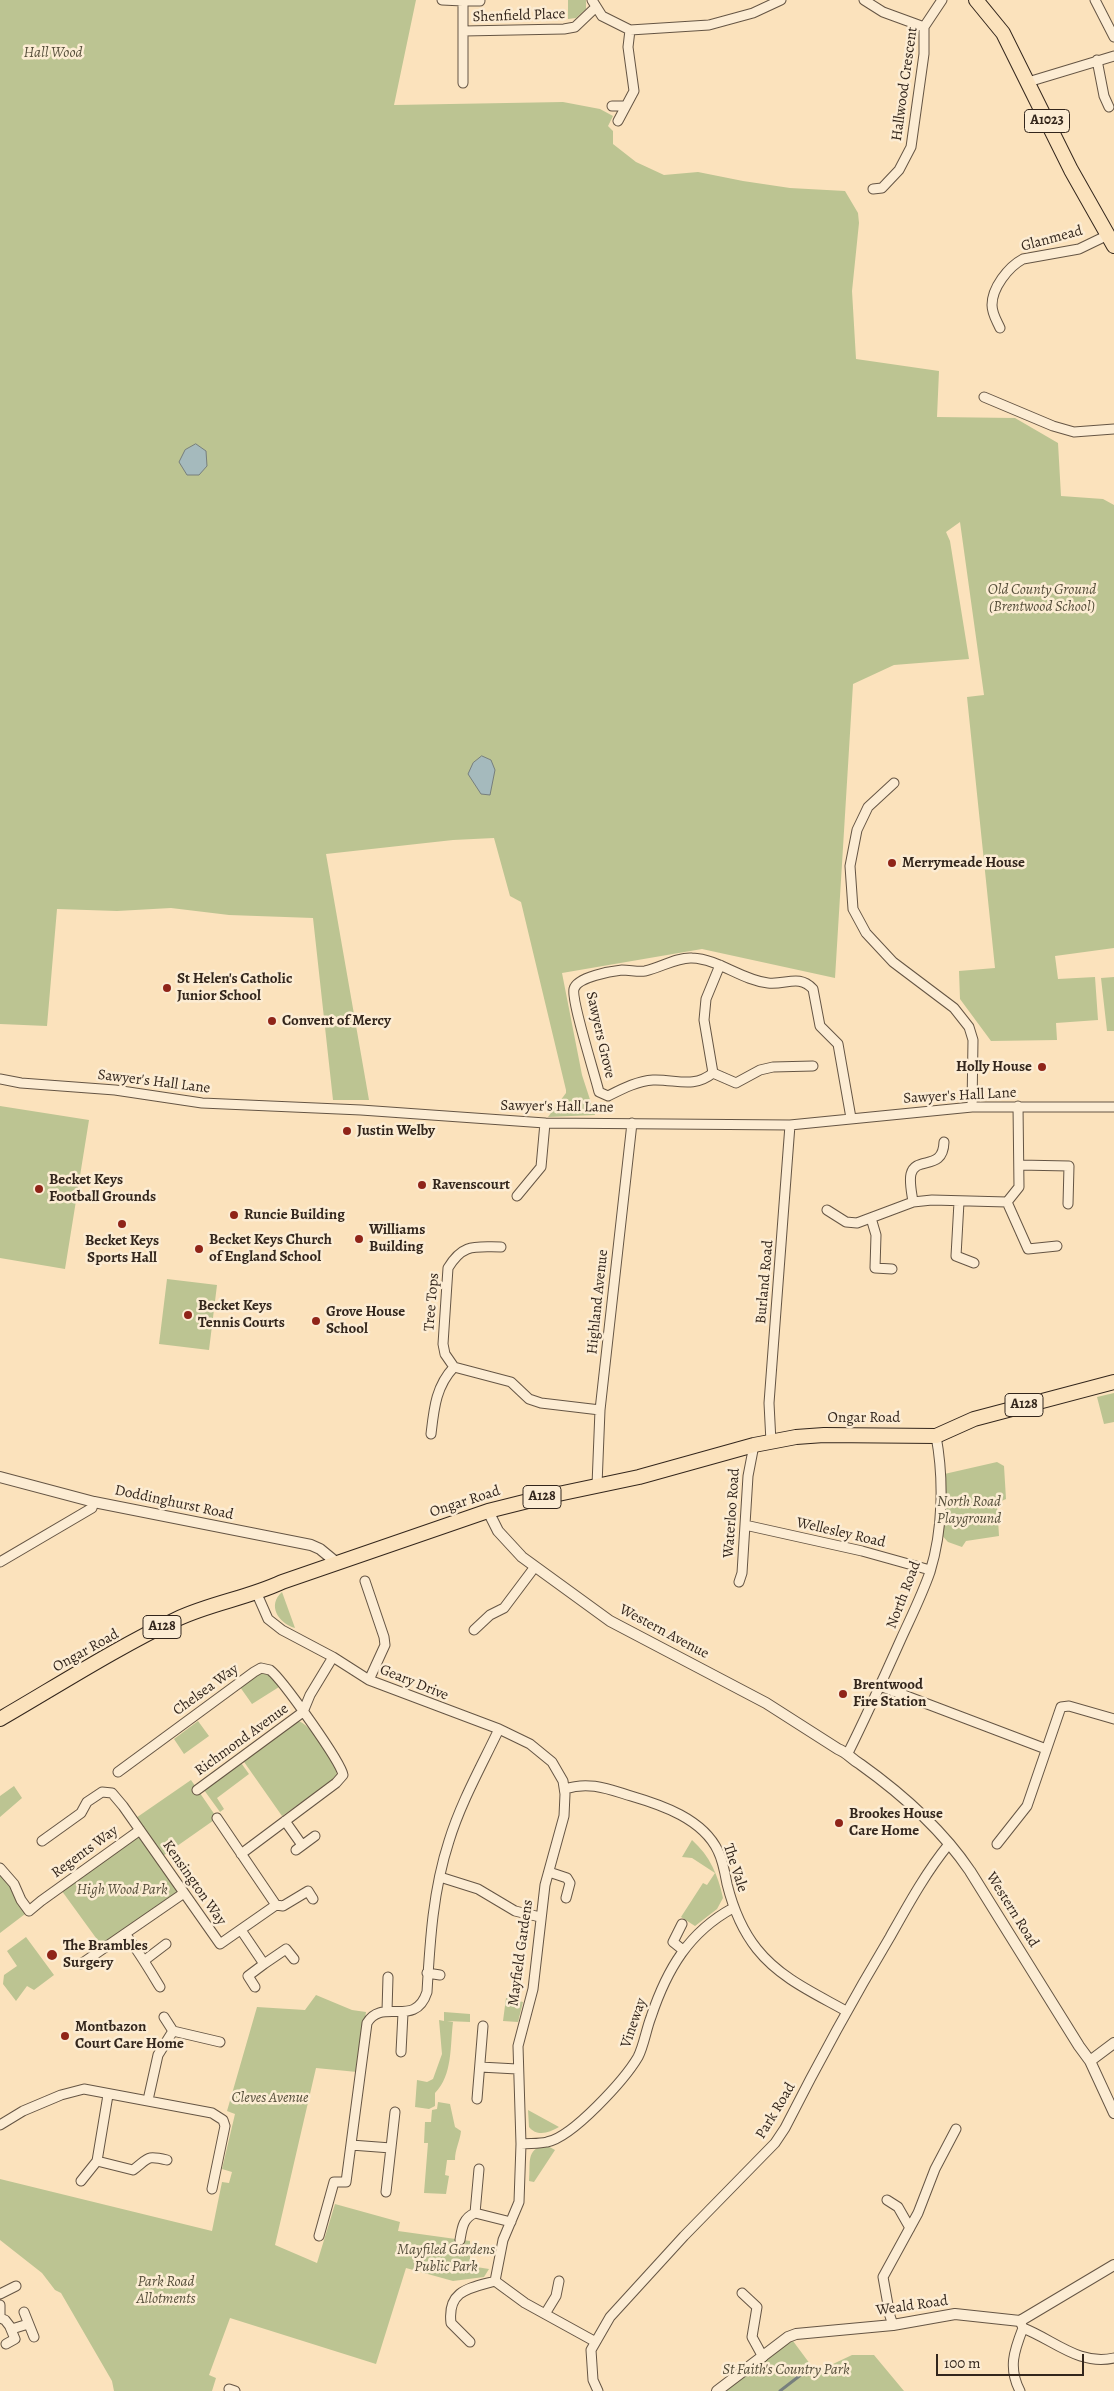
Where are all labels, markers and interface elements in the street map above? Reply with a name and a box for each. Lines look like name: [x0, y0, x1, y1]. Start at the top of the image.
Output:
street label: Shenfield Place: [472, 5, 566, 27]
street label: Hallwood Crescent: [888, 26, 922, 142]
park label: Hall Wood: [24, 44, 82, 62]
road number: A1023: [1024, 110, 1070, 132]
street label: Glanmead: [1019, 222, 1085, 256]
park label: Old County Ground (Brentwood School): [988, 581, 1096, 616]
place label: Merrymeade House: [902, 854, 1025, 872]
marker: Merrymeade House: [886, 857, 898, 869]
place label: St Helen's Catholic Junior School: [177, 970, 292, 1005]
marker: St Helen's Catholic Junior School: [161, 982, 173, 994]
street label: Sawyers Grove: [581, 990, 619, 1080]
place label: Convent of Mercy: [282, 1012, 391, 1030]
marker: Convent of Mercy: [266, 1015, 278, 1027]
place label: Holly House: [956, 1058, 1032, 1076]
marker: Holly House: [1036, 1061, 1048, 1073]
street label: Sawyer's Hall Lane: [97, 1066, 211, 1098]
street label: Sawyer's Hall Lane: [903, 1084, 1017, 1108]
street label: Sawyer's Hall Lane: [500, 1097, 614, 1117]
place label: Justin Welby: [357, 1122, 435, 1140]
marker: Justin Welby: [341, 1125, 353, 1137]
place label: Becket Keys Football Grounds: [49, 1171, 156, 1206]
place label: Ravenscourt: [432, 1176, 510, 1194]
marker: Ravenscourt: [416, 1179, 428, 1191]
marker: Becket Keys Football Grounds: [33, 1183, 45, 1195]
place label: Runcie Building: [244, 1206, 345, 1224]
marker: Runcie Building: [228, 1209, 240, 1221]
marker: Becket Keys Sports Hall: [116, 1218, 128, 1230]
place label: Williams Building: [369, 1221, 425, 1256]
place label: Becket Keys Church of England School: [209, 1231, 332, 1266]
place label: Becket Keys Sports Hall: [85, 1232, 159, 1267]
marker: Williams Building: [353, 1233, 365, 1245]
street label: Burland Road: [752, 1239, 778, 1325]
marker: Becket Keys Church of England School: [193, 1243, 205, 1255]
street label: Highland Avenue: [584, 1249, 612, 1355]
street label: Tree Tops: [420, 1272, 444, 1332]
place label: Becket Keys Tennis Courts: [198, 1297, 285, 1332]
place label: Grove House School: [326, 1303, 405, 1338]
marker: Becket Keys Tennis Courts: [182, 1309, 194, 1321]
marker: Grove House School: [310, 1315, 322, 1327]
road number: A128: [1005, 1394, 1043, 1416]
street label: Ongar Road: [828, 1409, 900, 1427]
street label: Waterloo Road: [720, 1467, 744, 1559]
street label: Doddinghurst Road: [113, 1482, 235, 1524]
street label: Ongar Road: [428, 1482, 502, 1522]
road number: A128: [523, 1485, 561, 1508]
park label: North Road Playground: [937, 1493, 1001, 1528]
street label: Wellesley Road: [795, 1514, 887, 1552]
street label: North Road: [883, 1559, 925, 1631]
street label: Western Avenue: [616, 1601, 712, 1663]
road number: A128: [143, 1615, 181, 1638]
street label: Ongar Road: [50, 1625, 122, 1677]
street label: Chelsea Way: [170, 1660, 242, 1720]
street label: Geary Drive: [377, 1661, 451, 1705]
place label: Brentwood Fire Station: [853, 1676, 926, 1711]
marker: Brentwood Fire Station: [837, 1688, 849, 1700]
street label: Richmond Avenue: [192, 1700, 292, 1780]
place label: Brookes House Care Home: [849, 1805, 943, 1840]
marker: Brookes House Care Home: [833, 1817, 845, 1829]
street label: Regents Way: [48, 1822, 122, 1882]
street label: Kensington Way: [158, 1837, 230, 1929]
street label: The Vale: [719, 1842, 751, 1894]
street label: Western Road: [982, 1869, 1042, 1951]
park label: High Wood Park: [76, 1881, 168, 1899]
street label: Mayfield Gardens: [505, 1898, 537, 2008]
place label: The Brambles Surgery: [63, 1937, 148, 1972]
marker: The Brambles Surgery: [45, 1948, 59, 1962]
street label: Vineway: [617, 1996, 651, 2050]
place label: Montbazon Court Care Home: [75, 2018, 184, 2053]
marker: Montbazon Court Care Home: [59, 2030, 71, 2042]
street label: Park Road: [752, 2080, 800, 2142]
park label: Cleves Avenue: [232, 2089, 308, 2107]
park label: Mayfiled Gardens Public Park: [397, 2241, 495, 2276]
park label: Park Road Allotments: [136, 2273, 196, 2308]
street label: Weald Road: [875, 2292, 949, 2320]
scale bar: [939, 2344, 1086, 2376]
text: 100 m: [944, 2353, 981, 2373]
park label: St Faith's Country Park: [722, 2361, 850, 2379]

